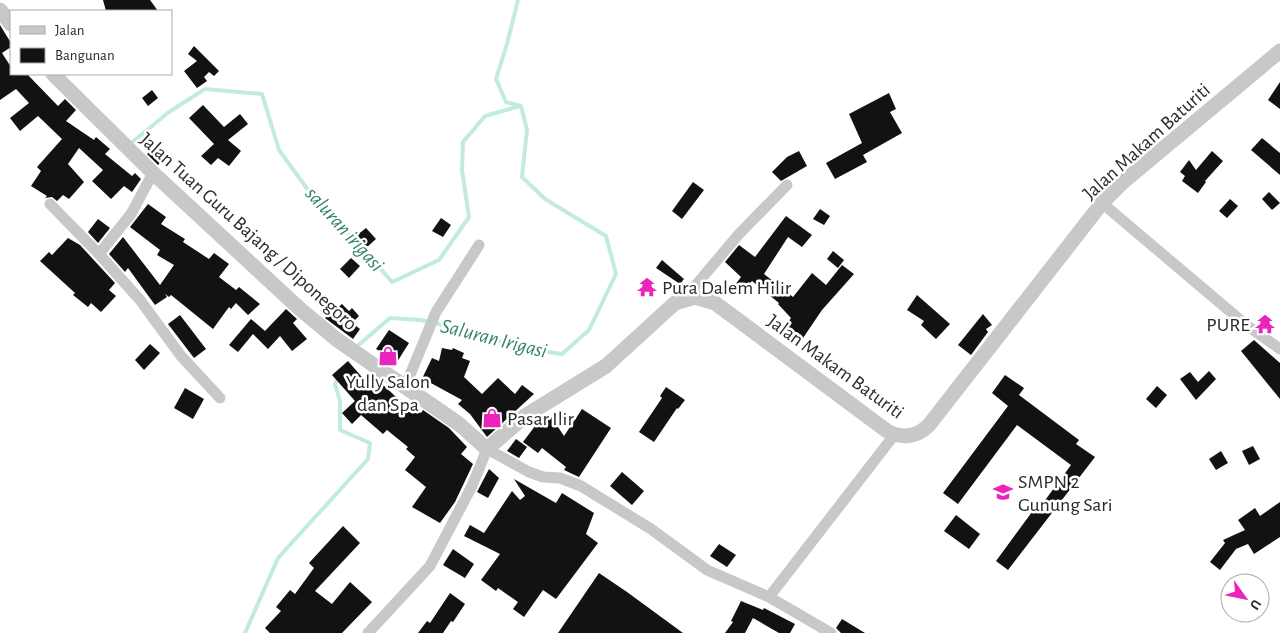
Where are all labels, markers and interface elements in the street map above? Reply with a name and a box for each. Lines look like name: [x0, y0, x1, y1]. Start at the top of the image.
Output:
legend: [10, 10, 172, 75]
text: Jalan: [55, 23, 85, 38]
text: Bangunan: [55, 48, 115, 63]
street label: Jalan Makam Baturiti: [1079, 80, 1214, 204]
street label: Jalan Tuan Guru Bajang / Diponegoro: [136, 129, 361, 334]
water label: saluran irigasi: [301, 182, 388, 276]
temple icon: Pura Dalem Hilir: [636, 276, 658, 298]
place label: Pura Dalem Hilir: [662, 278, 792, 298]
street label: Jalan Makam Baturiti: [763, 311, 907, 423]
temple icon: PURE: [1254, 313, 1276, 335]
water label: Saluran Irigasi: [439, 315, 550, 362]
place label: PURE: [1206, 315, 1250, 335]
shop icon: Yully Salon dan Spa: [377, 345, 399, 367]
place label: Yully Salon dan Spa: [346, 372, 430, 415]
shop icon: Pasar Ilir: [481, 407, 503, 429]
place label: Pasar Ilir: [507, 409, 574, 429]
place label: SMPN 2 Gunung Sari: [1018, 472, 1113, 515]
school or university icon: SMPN 2 Gunung Sari: [992, 481, 1014, 503]
north arrow: [1220, 573, 1270, 623]
text: U: [1247, 597, 1263, 612]

